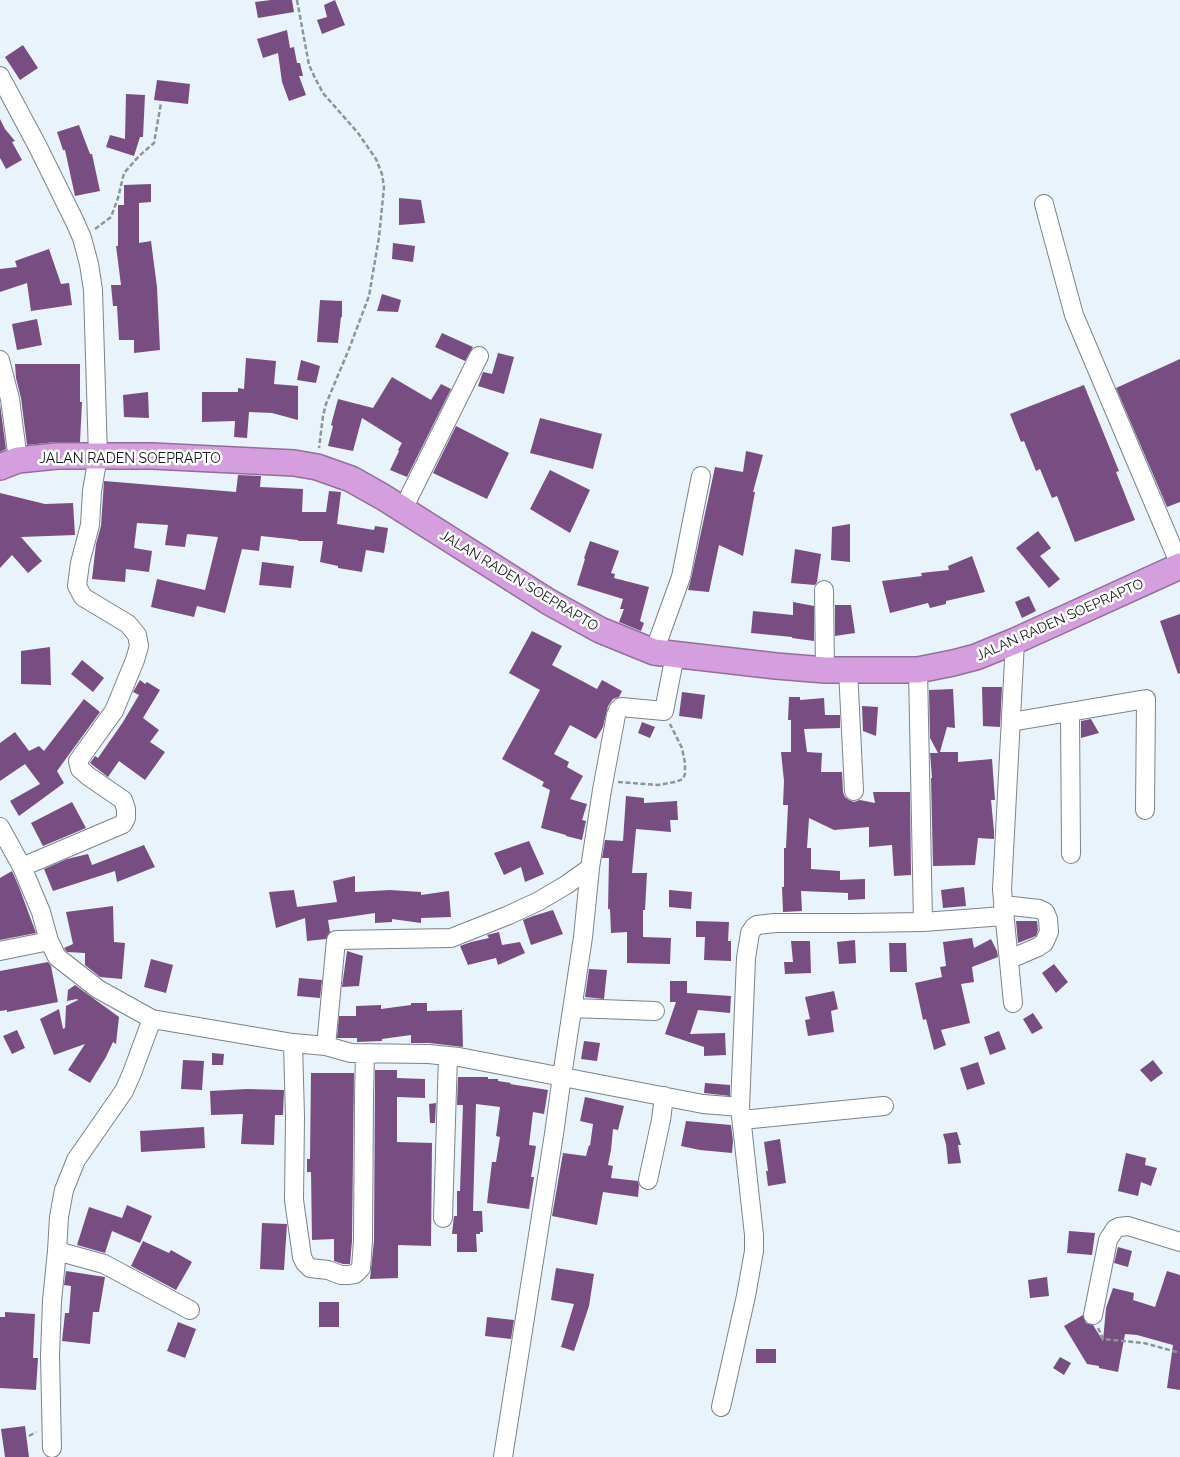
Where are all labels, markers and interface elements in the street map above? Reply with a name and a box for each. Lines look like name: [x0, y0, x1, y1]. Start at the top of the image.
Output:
street label: JALAN RADEN SOEPRAPTO: [39, 451, 221, 467]
street label: JALAN RADEN SOEPRAPTO: [437, 527, 601, 635]
street label: JALAN RADEN SOEPRAPTO: [974, 575, 1146, 665]

